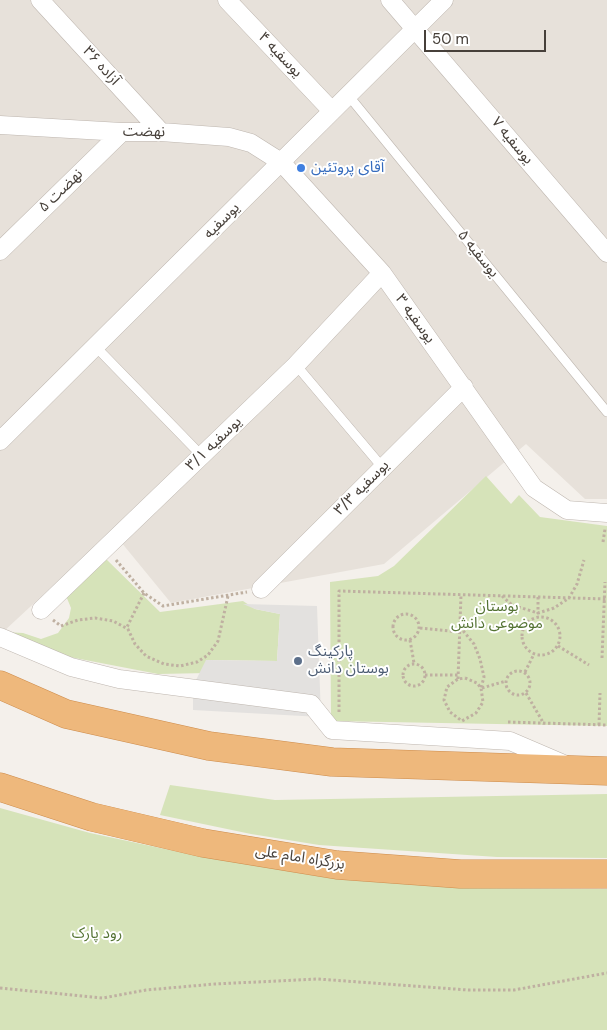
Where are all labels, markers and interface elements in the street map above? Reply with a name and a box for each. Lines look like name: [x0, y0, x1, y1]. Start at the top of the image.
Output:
scale bar: [427, 20, 550, 52]
street label: یوسفیه ۴: [254, 29, 306, 81]
text: 50 m: [432, 29, 469, 49]
street label: آزاده ۳۶: [79, 43, 123, 89]
street label: یوسفیه ۷: [487, 114, 537, 168]
street label: نهضت: [123, 123, 165, 141]
place label: آقای پروتئین: [311, 159, 384, 177]
marker: آقای پروتئین: [295, 162, 307, 174]
street label: نهضت ۵: [35, 165, 87, 217]
street label: یوسفیه: [200, 199, 244, 243]
street label: یوسفیه ۵: [453, 226, 503, 282]
street label: یوسفیه ۳: [391, 291, 439, 347]
street label: یوسفیه ۳/۱: [182, 413, 246, 475]
street label: یوسفیه ۳/۳: [331, 457, 393, 519]
park label: بوستان موضوعی دانش: [451, 598, 543, 633]
place label: پارکینگ بوستان دانش: [308, 643, 389, 678]
marker: پارکینگ بوستان دانش: [292, 655, 304, 667]
street label: بزرگراه امام علی: [254, 842, 346, 874]
park label: رود پارک: [72, 925, 122, 943]

